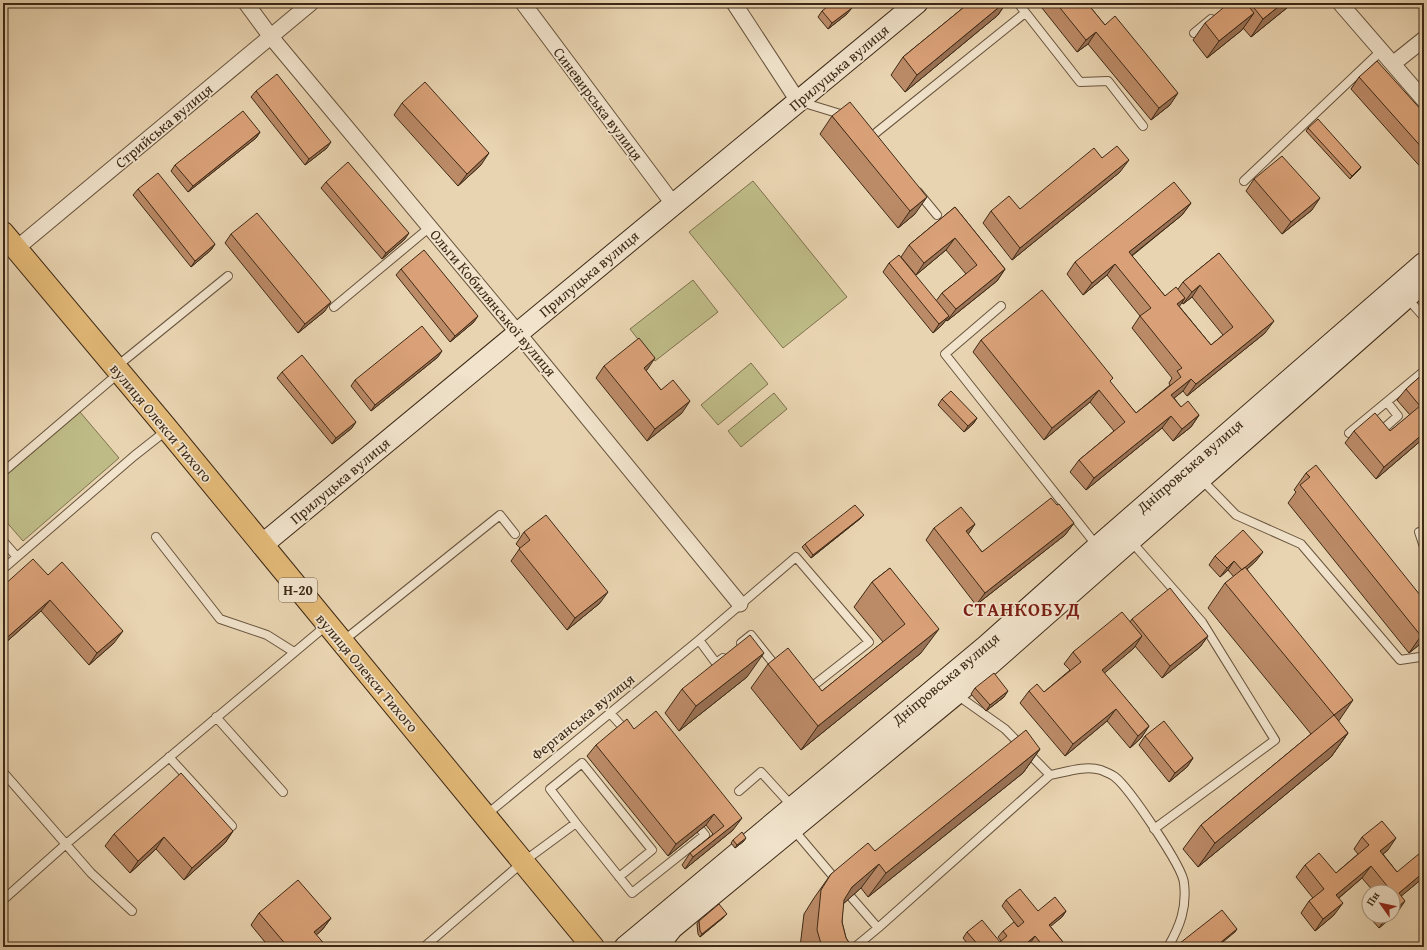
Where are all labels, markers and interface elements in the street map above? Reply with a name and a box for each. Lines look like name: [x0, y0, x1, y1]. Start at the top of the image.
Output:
street label: Прилуцька вулиця: [784, 19, 894, 116]
street label: Синевирська вулиця: [549, 42, 648, 165]
street label: Стрийська вулиця: [110, 78, 217, 173]
street label: Ольги Кобилянської вулиця: [425, 225, 562, 381]
street label: Прилуцька вулиця: [534, 225, 644, 322]
street label: вулиця Олекси Тихого: [105, 359, 218, 487]
street label: Дніпровська вулиця: [1131, 413, 1248, 518]
street label: Прилуцька вулиця: [285, 432, 395, 529]
road number: Н-20: [279, 578, 317, 602]
district label: СТАНКОБУД: [963, 595, 1081, 623]
street label: вулиця Олекси Тихого: [311, 609, 424, 737]
street label: Дніпровська вулиця: [887, 627, 1004, 730]
street label: Ферганська вулиця: [527, 668, 639, 765]
north arrow: [1361, 884, 1401, 924]
text: Пн: [1362, 888, 1383, 909]

